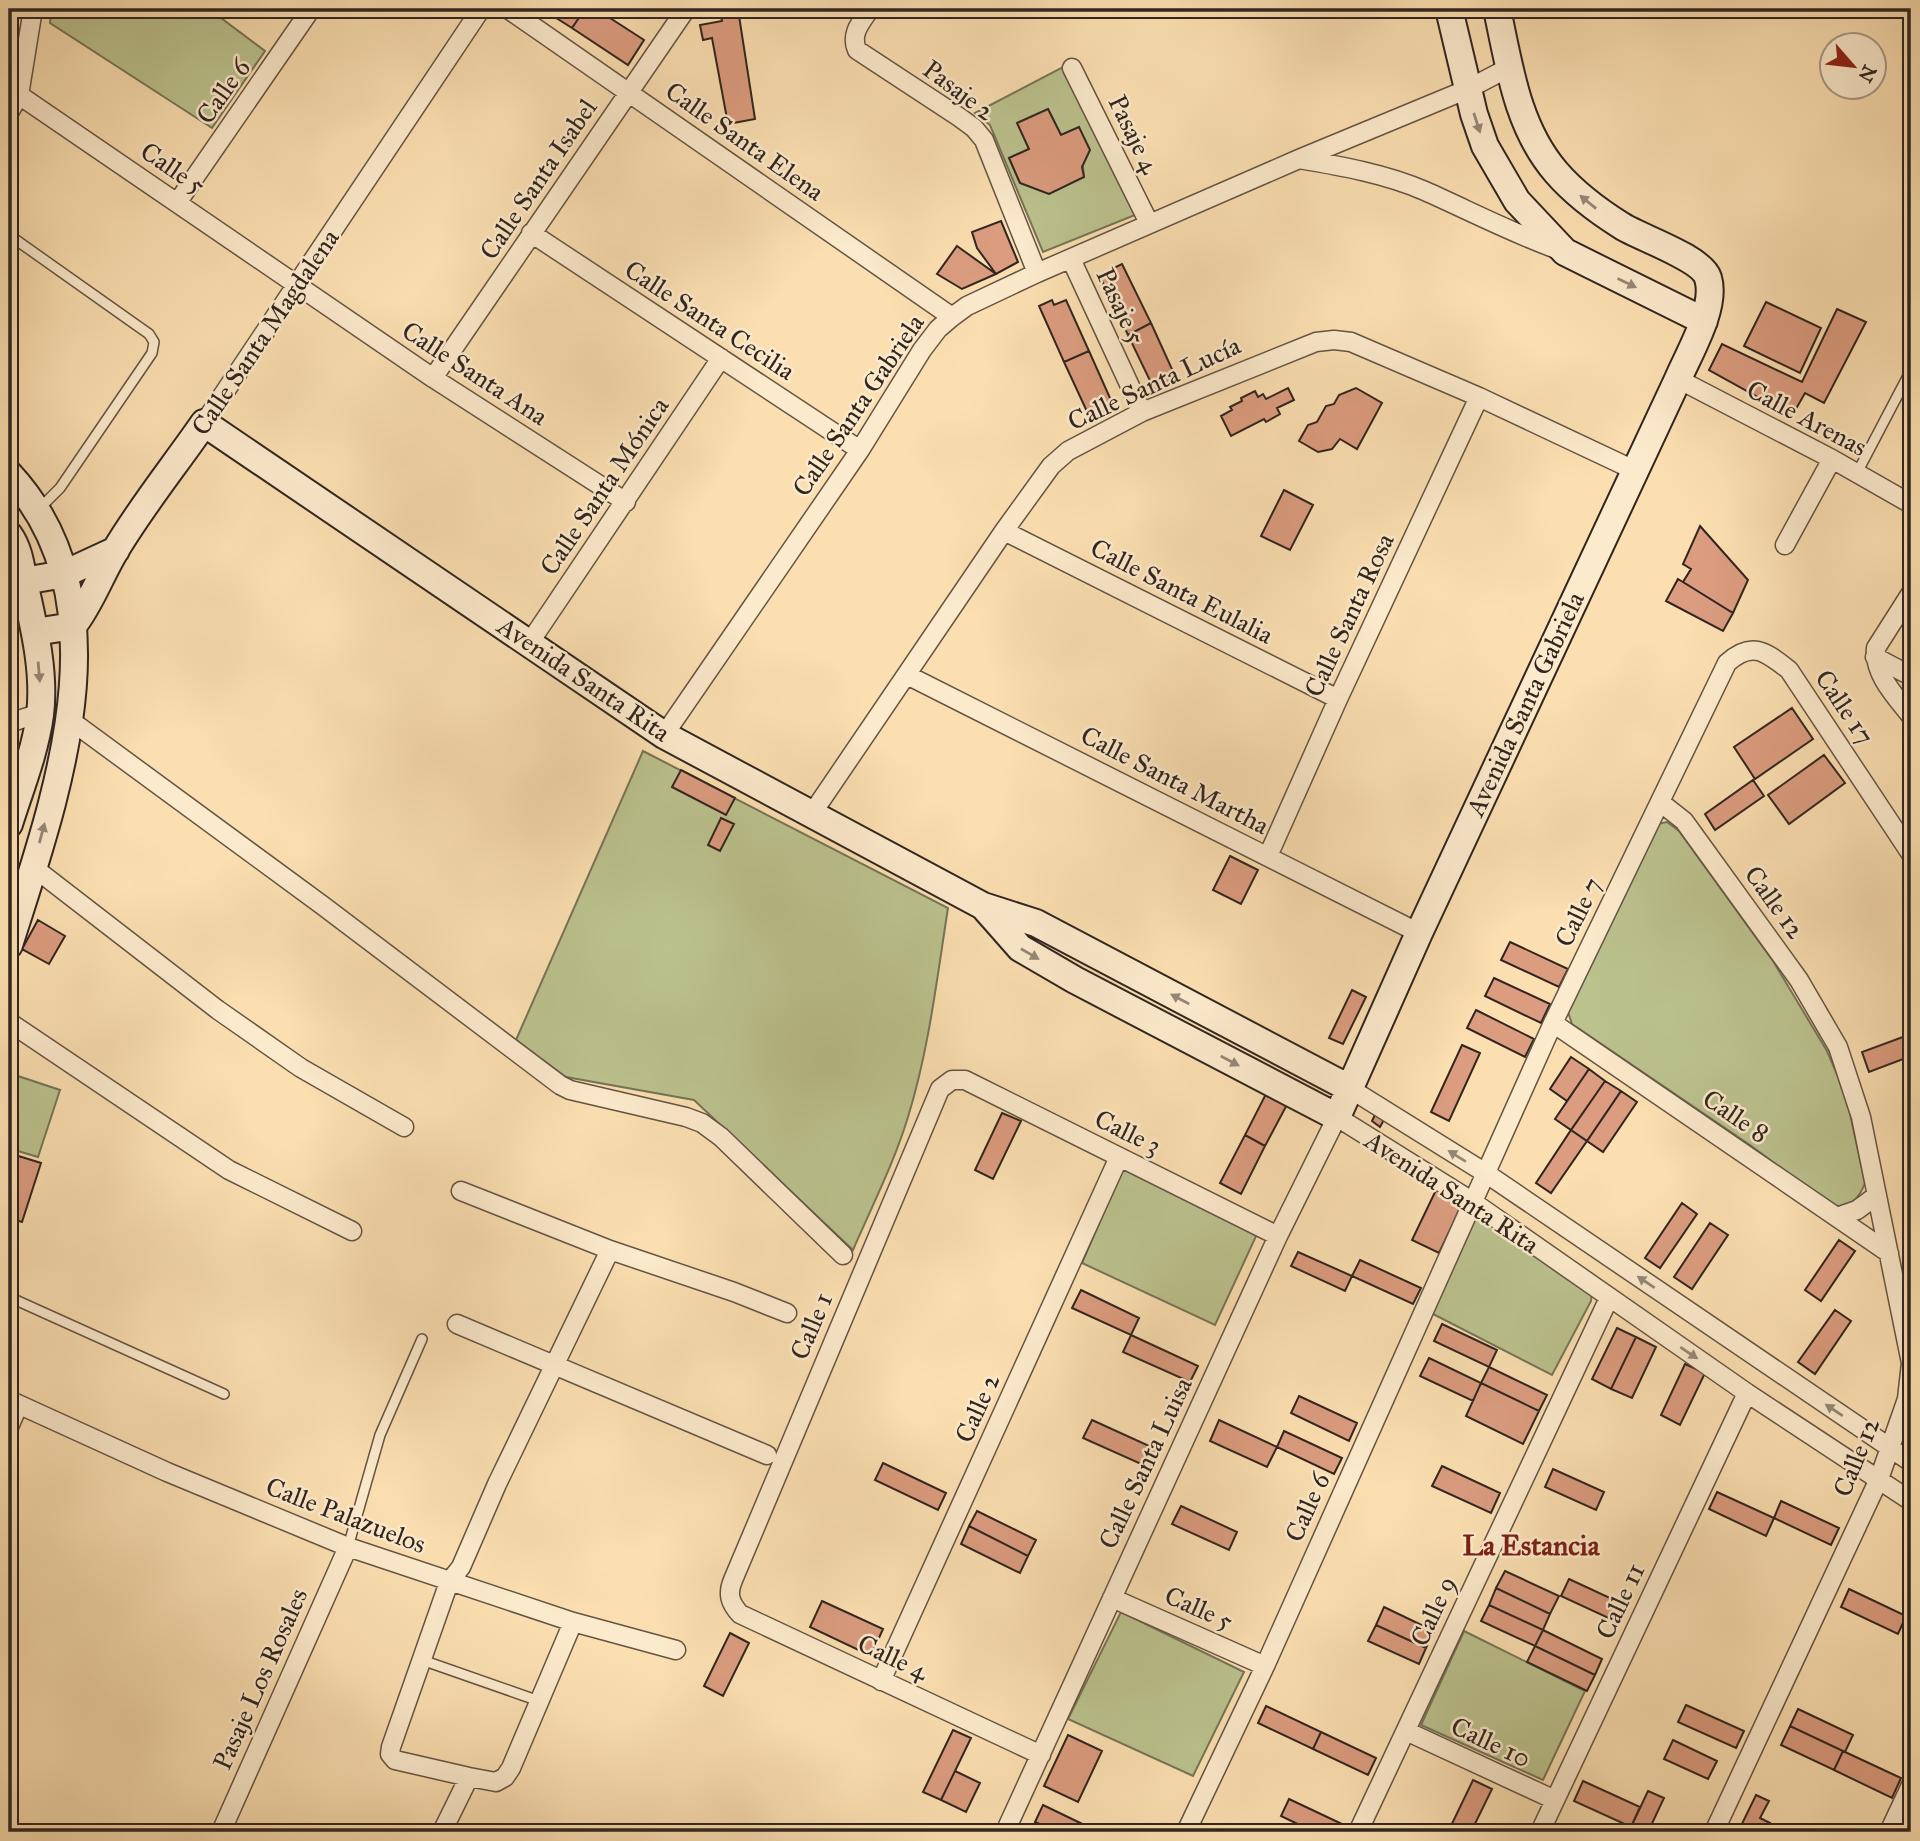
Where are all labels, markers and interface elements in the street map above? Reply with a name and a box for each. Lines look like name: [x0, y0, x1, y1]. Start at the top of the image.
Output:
north arrow: [1818, 32, 1888, 102]
street label: Calle 6: [189, 52, 257, 130]
street label: Pasaje 2: [917, 53, 1001, 127]
text: N: [1854, 61, 1882, 86]
street label: Calle Santa Elena: [660, 74, 830, 208]
street label: Pasaje 4: [1101, 90, 1167, 179]
street label: Calle Santa Isabel: [473, 93, 603, 265]
one-way arrow: [1473, 112, 1483, 133]
street label: Calle 5: [135, 135, 211, 201]
one-way arrow: [1580, 195, 1598, 210]
street label: Calle Santa Magdalena: [184, 223, 346, 441]
street label: Calle Santa Cecilia: [619, 253, 801, 387]
street label: Pasaje 5: [1089, 263, 1153, 349]
one-way arrow: [1617, 277, 1637, 288]
street label: Calle Santa Gabriela: [785, 308, 931, 502]
street label: Calle Santa Ana: [396, 314, 554, 432]
street label: Calle Santa Lucía: [1063, 329, 1245, 437]
street label: Calle Arenas: [1741, 373, 1873, 463]
street label: Calle Santa Mónica: [533, 391, 675, 581]
street label: Calle Santa Rosa: [1297, 528, 1401, 702]
street label: Calle Santa Eulalia: [1085, 531, 1279, 651]
street label: Avenida Santa Gabriela: [1459, 587, 1591, 822]
street label: Avenida Santa Rita: [491, 609, 676, 749]
one-way arrow: [34, 661, 45, 683]
street label: Calle 17: [1808, 664, 1882, 750]
street label: Calle Santa Martha: [1076, 719, 1274, 841]
one-way arrow: [38, 822, 48, 843]
street label: Calle 12: [1738, 859, 1812, 945]
street label: Calle 7: [1548, 872, 1608, 952]
one-way arrow: [1020, 948, 1040, 960]
one-way arrow: [1170, 994, 1190, 1005]
one-way arrow: [1221, 1055, 1241, 1067]
street label: Calle 8: [1697, 1082, 1775, 1150]
street label: Calle 3: [1090, 1102, 1166, 1162]
street label: Avenida Santa Rita: [1358, 1123, 1545, 1260]
one-way arrow: [1448, 1149, 1467, 1162]
one-way arrow: [1637, 1275, 1655, 1289]
street label: Calle 1: [783, 1288, 839, 1364]
one-way arrow: [1680, 1346, 1698, 1360]
street label: Calle 2: [948, 1368, 1006, 1447]
street label: Calle Santa Luisa: [1091, 1372, 1199, 1554]
one-way arrow: [1825, 1404, 1844, 1417]
street label: Calle 12: [1826, 1413, 1886, 1501]
street label: Calle 6: [1278, 1467, 1337, 1547]
street label: Calle Palazuelos: [261, 1470, 431, 1560]
district label: La Estancia: [1462, 1528, 1601, 1563]
street label: Calle 11: [1589, 1558, 1651, 1644]
street label: Calle 9: [1403, 1571, 1463, 1651]
street label: Calle 5: [1160, 1579, 1238, 1637]
street label: Pasaje Los Rosales: [206, 1583, 314, 1775]
street label: Calle 4: [853, 1627, 934, 1687]
street label: Calle 10: [1446, 1710, 1536, 1774]

